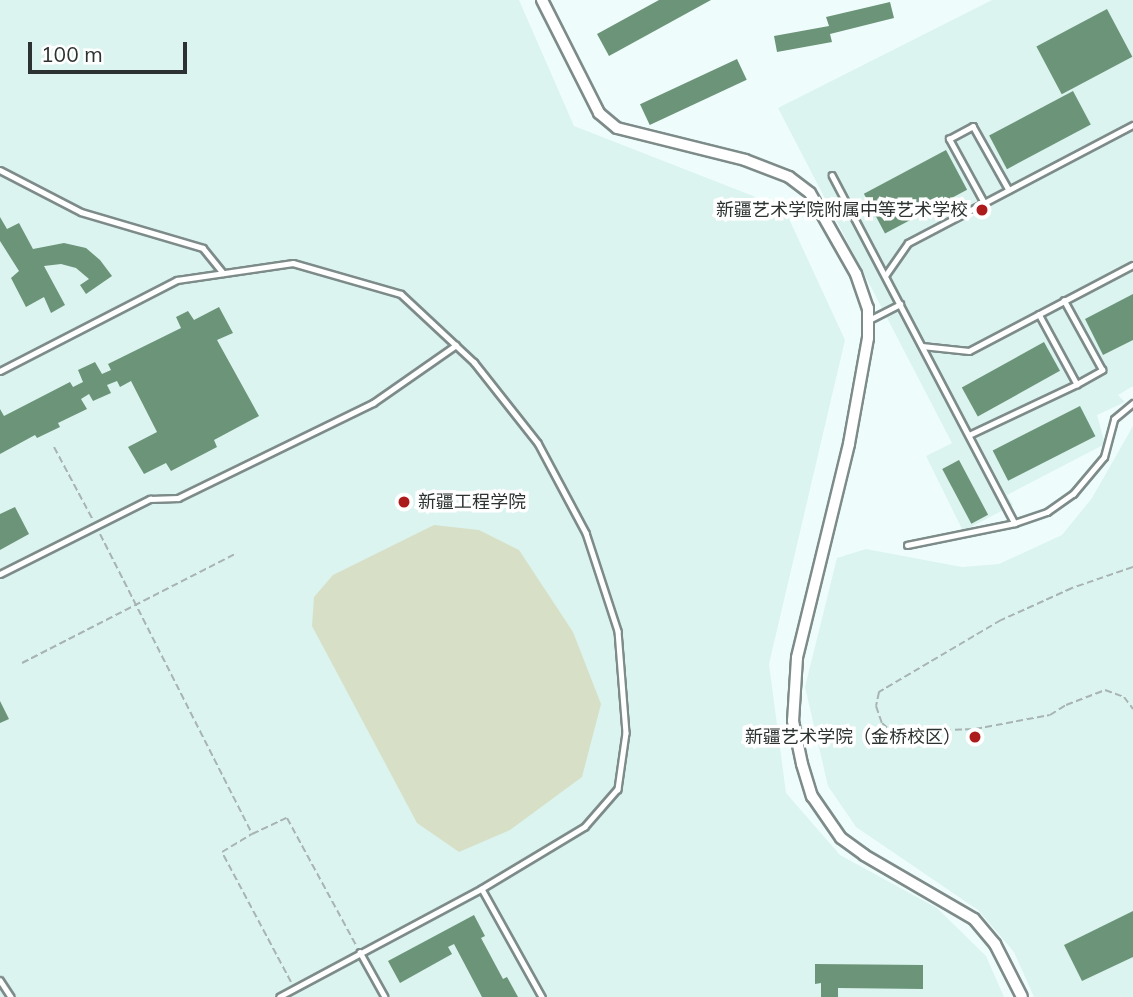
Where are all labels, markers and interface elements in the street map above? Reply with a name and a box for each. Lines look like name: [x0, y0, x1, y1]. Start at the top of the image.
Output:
scale bar: [32, 28, 191, 72]
text: 100 m: [41, 41, 103, 67]
place label: 新疆艺术学院附属中等艺术学校: [716, 199, 968, 221]
marker: 新疆艺术学院附属中等艺术学校: [974, 202, 990, 218]
place label: 新疆工程学院: [418, 491, 526, 513]
marker: 新疆工程学院: [396, 494, 412, 510]
place label: 新疆艺术学院（金桥校区）: [745, 726, 961, 748]
marker: 新疆艺术学院（金桥校区）: [967, 729, 983, 745]

